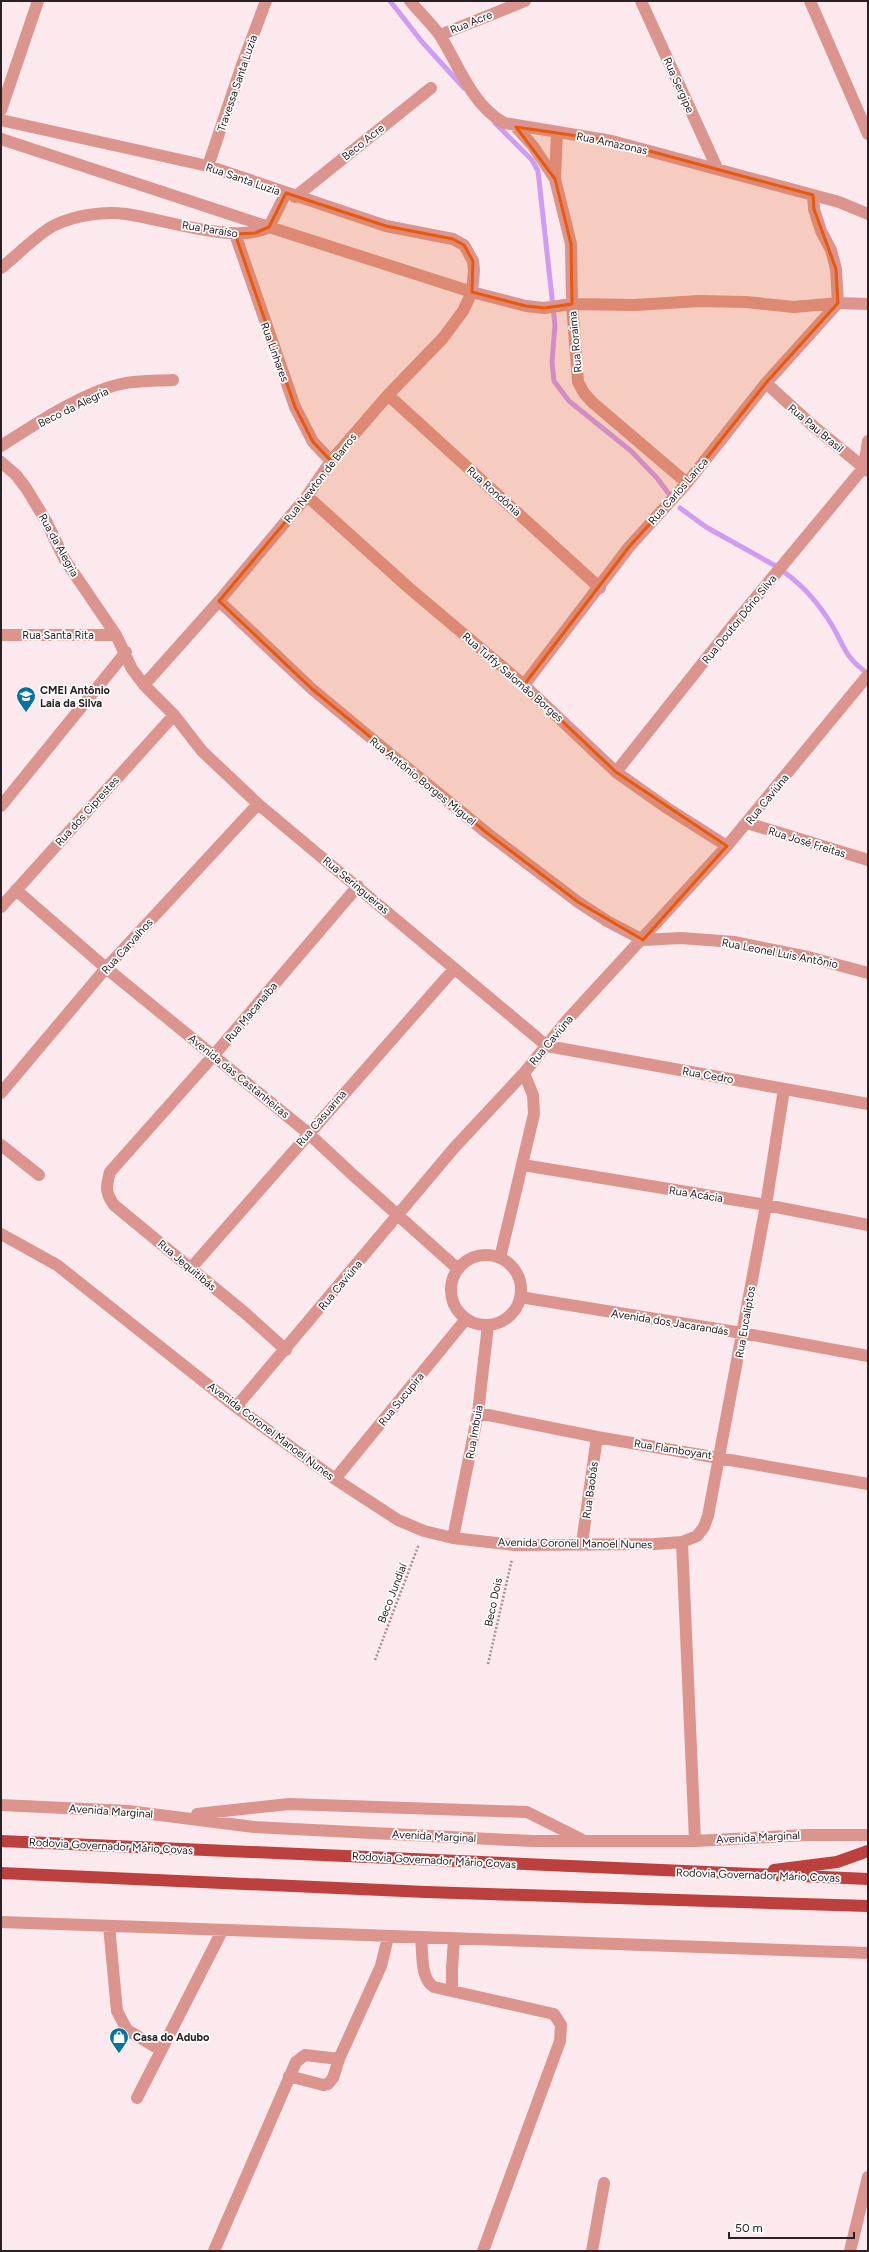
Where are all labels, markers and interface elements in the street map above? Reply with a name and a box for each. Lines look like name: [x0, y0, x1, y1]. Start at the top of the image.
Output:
street label: Rua Acre: [448, 8, 494, 37]
street label: Travessa Santa Luzia: [215, 33, 260, 133]
street label: Rua Sergipe: [661, 55, 697, 115]
street label: Beco Acre: [339, 121, 387, 163]
street label: Rua Amazonas: [575, 130, 649, 157]
street label: Rua Santa Luzia: [204, 161, 282, 198]
street label: Rua Paraíso: [181, 219, 239, 240]
street label: Rua Roraima: [566, 311, 585, 373]
street label: Rua Linhares: [258, 321, 291, 384]
street label: Beco da Alegria: [36, 385, 111, 430]
street label: Rua Pau Brasil: [785, 401, 846, 455]
street label: Rua Newton de Barros: [281, 431, 359, 526]
street label: Rua Carlos Larica: [646, 455, 711, 527]
street label: Rua Rondônia: [464, 464, 523, 519]
street label: Rua da Alegria: [36, 511, 81, 579]
street label: Rua Doutor Dório Silva: [700, 572, 779, 666]
street label: Rua Santa Rita: [22, 629, 94, 642]
street label: Rua Tuffy Salomão Borges: [460, 630, 566, 725]
place label: CMEI Antônio Laia da Silva: [40, 684, 111, 710]
school or university icon: CMEI Antônio Laia da Silva: [15, 685, 37, 713]
street label: Rua Antônio Borges Miguel: [367, 734, 479, 828]
street label: Rua Caviúna: [743, 772, 792, 827]
street label: Rua dos Ciprestes: [53, 774, 122, 849]
street label: Rua José Freitas: [767, 825, 847, 860]
street label: Rua Seringueiras: [320, 854, 391, 917]
street label: Rua Carvalhos: [99, 916, 156, 977]
street label: Rua Leonel Luis Antônio: [721, 936, 839, 971]
street label: Rua Macanaíba: [223, 980, 280, 1045]
street label: Rua Caviúna: [527, 1013, 576, 1068]
street label: Avenida das Castanheiras: [186, 1032, 292, 1121]
street label: Rua Cedro: [681, 1065, 735, 1086]
street label: Rua Casuarina: [294, 1088, 349, 1149]
street label: Rua Acácia: [668, 1184, 724, 1205]
street label: Rua Jequitibás: [155, 1237, 218, 1293]
street label: Rua Caviúna: [316, 1258, 365, 1313]
street label: Rua Eucalíptos: [733, 1285, 758, 1359]
street label: Avenida dos Jacarandás: [610, 1307, 729, 1338]
street label: Rua Sucupira: [376, 1370, 427, 1429]
street label: Avenida Coronel Manoel Nunes: [205, 1380, 336, 1483]
street label: Rua Imbuia: [463, 1404, 486, 1460]
street label: Rua Flamboyant: [633, 1437, 713, 1462]
street label: Rua Baobás: [580, 1461, 601, 1519]
street label: Avenida Coronel Manoel Nunes: [498, 1536, 652, 1551]
street label: Beco Jundiaí: [375, 1561, 410, 1625]
street label: Beco Dois: [482, 1577, 505, 1628]
street label: Avenida Marginal: [69, 1802, 153, 1821]
street label: Avenida Marginal: [392, 1828, 476, 1845]
street label: Avenida Marginal: [716, 1829, 800, 1846]
street label: Rodovia Governador Mário Covas: [29, 1836, 193, 1857]
street label: Rodovia Governador Mário Covas: [352, 1850, 516, 1871]
street label: Rodovia Governador Mário Covas: [676, 1866, 840, 1885]
shop icon: Casa do Adubo: [108, 2026, 130, 2054]
place label: Casa do Adubo: [133, 2031, 210, 2044]
scale bar: [729, 2214, 854, 2240]
text: 50 m: [735, 2221, 763, 2235]

